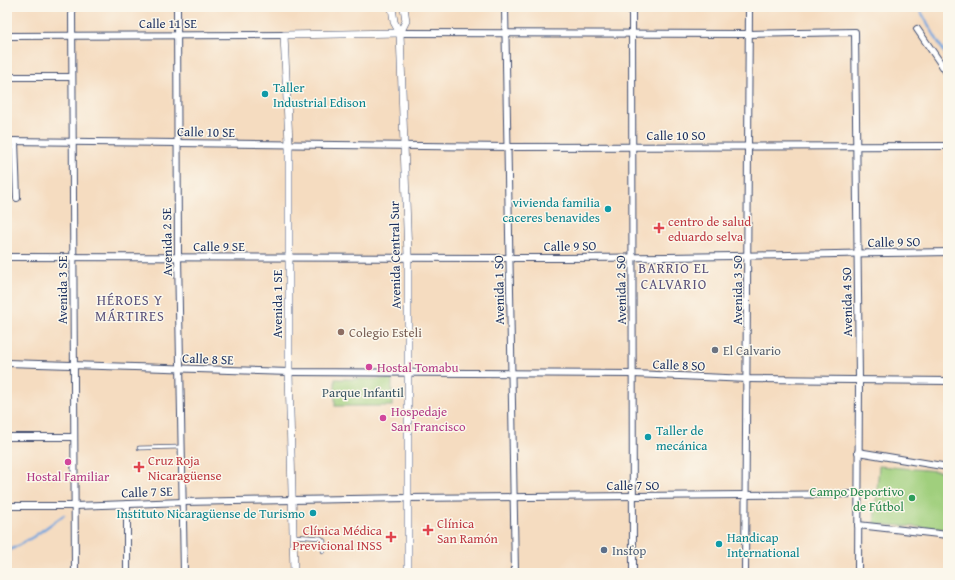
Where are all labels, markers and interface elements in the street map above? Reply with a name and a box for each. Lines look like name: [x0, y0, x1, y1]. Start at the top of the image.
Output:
street label: Calle 11 SE: [139, 14, 197, 33]
place label: Taller Industrial Edison: [273, 78, 367, 112]
marker: Taller Industrial Edison: [260, 89, 270, 99]
street label: Calle 10 SE: [177, 122, 235, 142]
street label: Calle 10 SO: [646, 126, 706, 145]
place label: vivienda familia caceres benavides: [503, 193, 601, 227]
street label: Avenida Central Sur: [385, 200, 405, 309]
marker: vivienda familia caceres benavides: [603, 204, 613, 214]
street label: Avenida 2 SE: [157, 207, 177, 276]
place label: centro de salud eduardo selva: [668, 212, 751, 246]
marker: centro de salud eduardo selva: [653, 222, 665, 234]
street label: Calle 9 SO: [867, 232, 921, 252]
street label: Calle 9 SO: [543, 236, 597, 256]
street label: Calle 9 SE: [193, 237, 245, 256]
street label: Avenida 3 SE: [53, 255, 72, 324]
street label: Avenida 1 SO: [489, 255, 509, 325]
street label: Avenida 2 SO: [611, 255, 631, 325]
street label: Avenida 3 SO: [728, 255, 747, 325]
district label: BARRIO EL CALVARIO: [638, 258, 710, 294]
street label: Avenida 4 SO: [837, 267, 857, 337]
street label: Avenida 1 SE: [268, 269, 287, 338]
district label: HÉROES Y MÁRTIRES: [95, 290, 165, 326]
place label: Colegio Esteli: [349, 323, 422, 342]
marker: Colegio Esteli: [336, 327, 346, 337]
place label: El Calvario: [723, 341, 781, 360]
marker: El Calvario: [710, 345, 720, 355]
street label: Calle 8 SE: [182, 349, 234, 369]
street label: Calle 8 SO: [652, 355, 706, 375]
place label: Hostal Tomabu: [377, 358, 459, 377]
marker: Hostal Tomabu: [364, 362, 374, 372]
park label: Parque Infantil: [322, 383, 404, 402]
place label: Hospedaje San Francisco: [391, 402, 466, 436]
marker: Hospedaje San Francisco: [378, 413, 388, 423]
place label: Taller de mecánica: [656, 421, 708, 455]
marker: Taller de mecánica: [643, 432, 653, 442]
place label: Cruz Roja Nicaragüense: [148, 451, 222, 485]
marker: Hostal Familiar: [63, 457, 73, 467]
marker: Cruz Roja Nicaragüense: [133, 461, 145, 473]
place label: Hostal Familiar: [27, 467, 110, 486]
street label: Calle 7 SO: [607, 476, 660, 495]
street label: Calle 7 SE: [121, 482, 173, 502]
place label: Campo Deportivo de Fútbol: [810, 482, 904, 516]
marker: Campo Deportivo de Fútbol: [907, 493, 917, 503]
place label: Instituto Nicaragüense de Turismo: [116, 504, 305, 523]
marker: Instituto Nicaragüense de Turismo: [308, 508, 318, 518]
place label: Clínica San Ramón: [437, 514, 499, 548]
place label: Clínica Médica Previcional INSS: [292, 521, 383, 555]
marker: Clínica San Ramón: [422, 524, 434, 536]
place label: Handicap International: [727, 528, 800, 562]
marker: Clínica Médica Previcional INSS: [385, 531, 397, 543]
marker: Handicap International: [714, 539, 724, 549]
place label: Insfop: [612, 541, 646, 560]
marker: Insfop: [599, 545, 609, 555]

